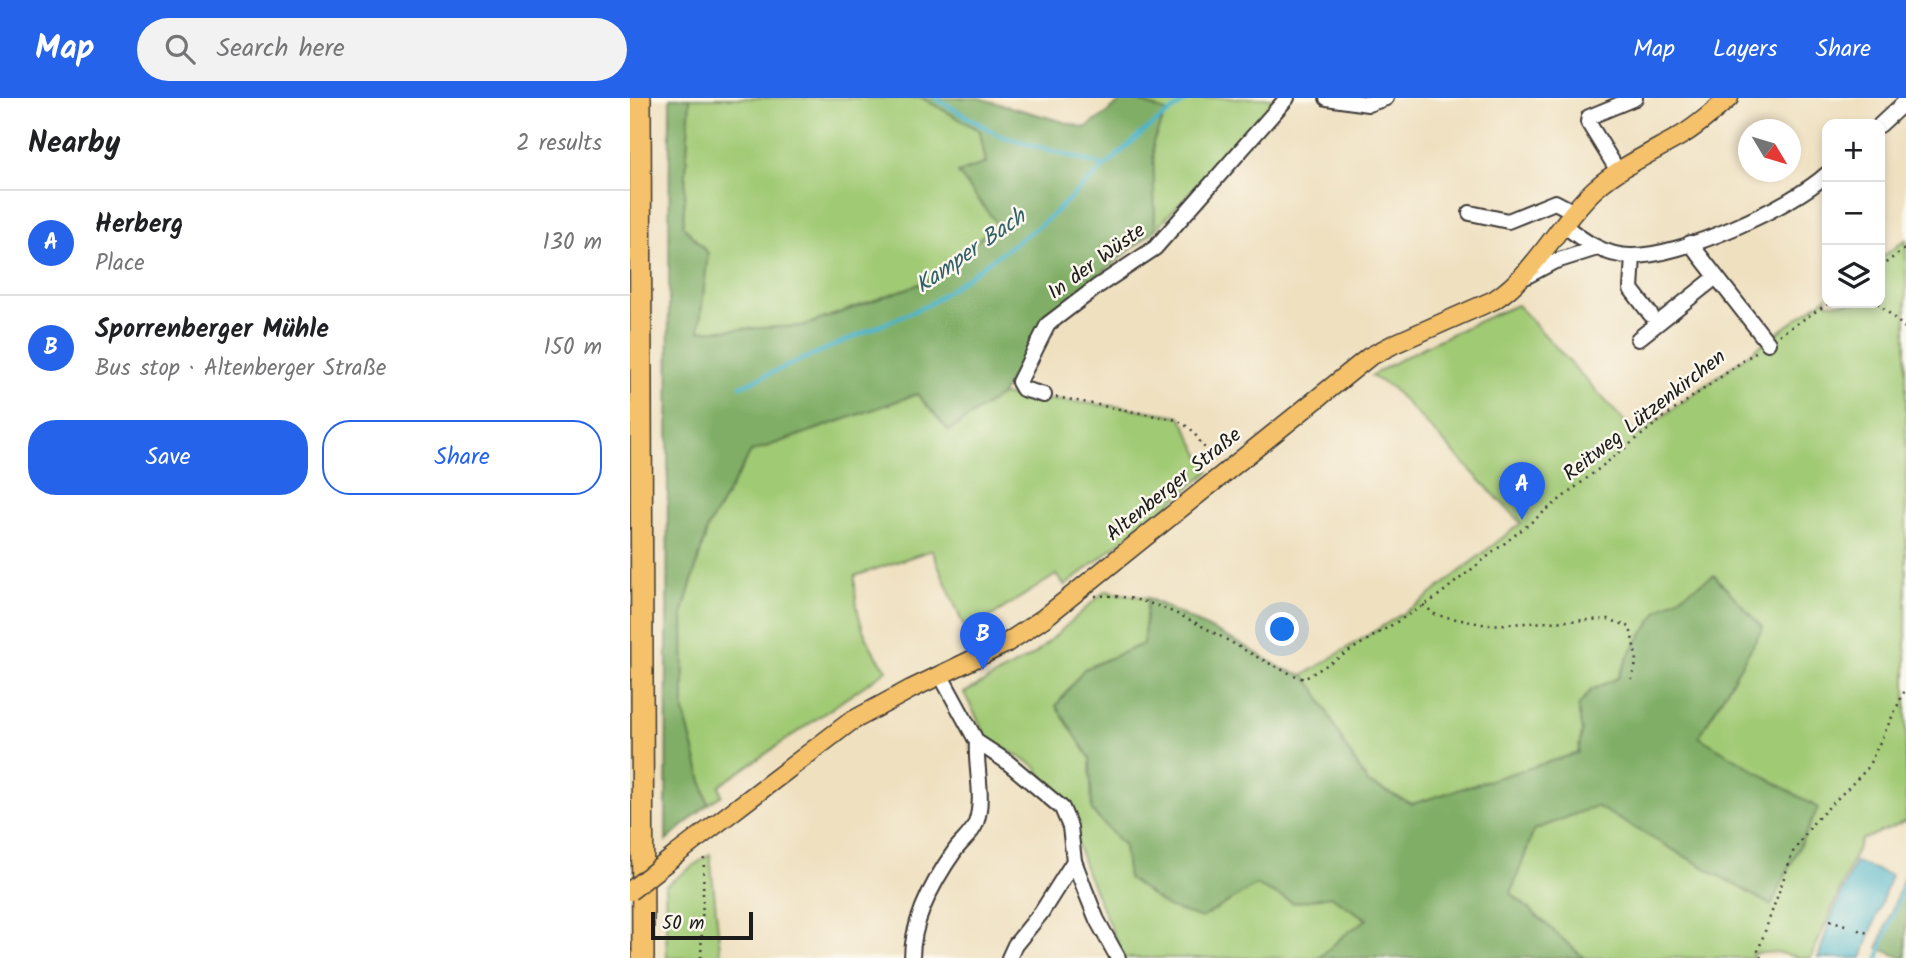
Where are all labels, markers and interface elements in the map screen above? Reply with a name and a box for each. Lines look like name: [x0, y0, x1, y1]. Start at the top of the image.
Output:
search box: [137, 18, 627, 81]
text: Map: [35, 23, 95, 76]
text: Search here: [217, 28, 345, 70]
icon: search: [161, 30, 199, 68]
text: Map: [1633, 30, 1675, 69]
text: Layers: [1713, 30, 1777, 69]
text: Share: [1815, 30, 1871, 69]
north arrow: [1738, 119, 1801, 182]
map controls: [1822, 119, 1885, 308]
button: +: [1822, 119, 1885, 182]
text: Nearby: [28, 120, 120, 168]
text: 2 results: [516, 126, 602, 162]
button: −: [1822, 182, 1885, 245]
water label: Kamper Bach: [908, 199, 1035, 304]
text: Herberg: [95, 204, 183, 246]
street label: In der Wüste: [1041, 215, 1153, 309]
text: A: [44, 225, 58, 261]
text: 130 m: [543, 225, 602, 261]
button: layers: [1822, 245, 1885, 308]
text: Place: [95, 246, 145, 282]
text: Sporrenberger Mühle: [95, 309, 329, 351]
text: B: [44, 330, 58, 366]
text: 150 m: [543, 330, 602, 366]
street label: Reitweg Lützenkirchen: [1556, 342, 1734, 490]
text: Bus stop · Altenberger Straße: [95, 351, 386, 387]
street label: Altenberger Straße: [1099, 419, 1250, 550]
button: Save: [28, 420, 308, 495]
button: Share: [322, 420, 602, 495]
pin: A: [1499, 462, 1545, 520]
pin: B: [960, 612, 1006, 670]
your location: [1265, 612, 1299, 646]
scale bar: [651, 909, 752, 941]
text: 50 m: [662, 909, 704, 939]

